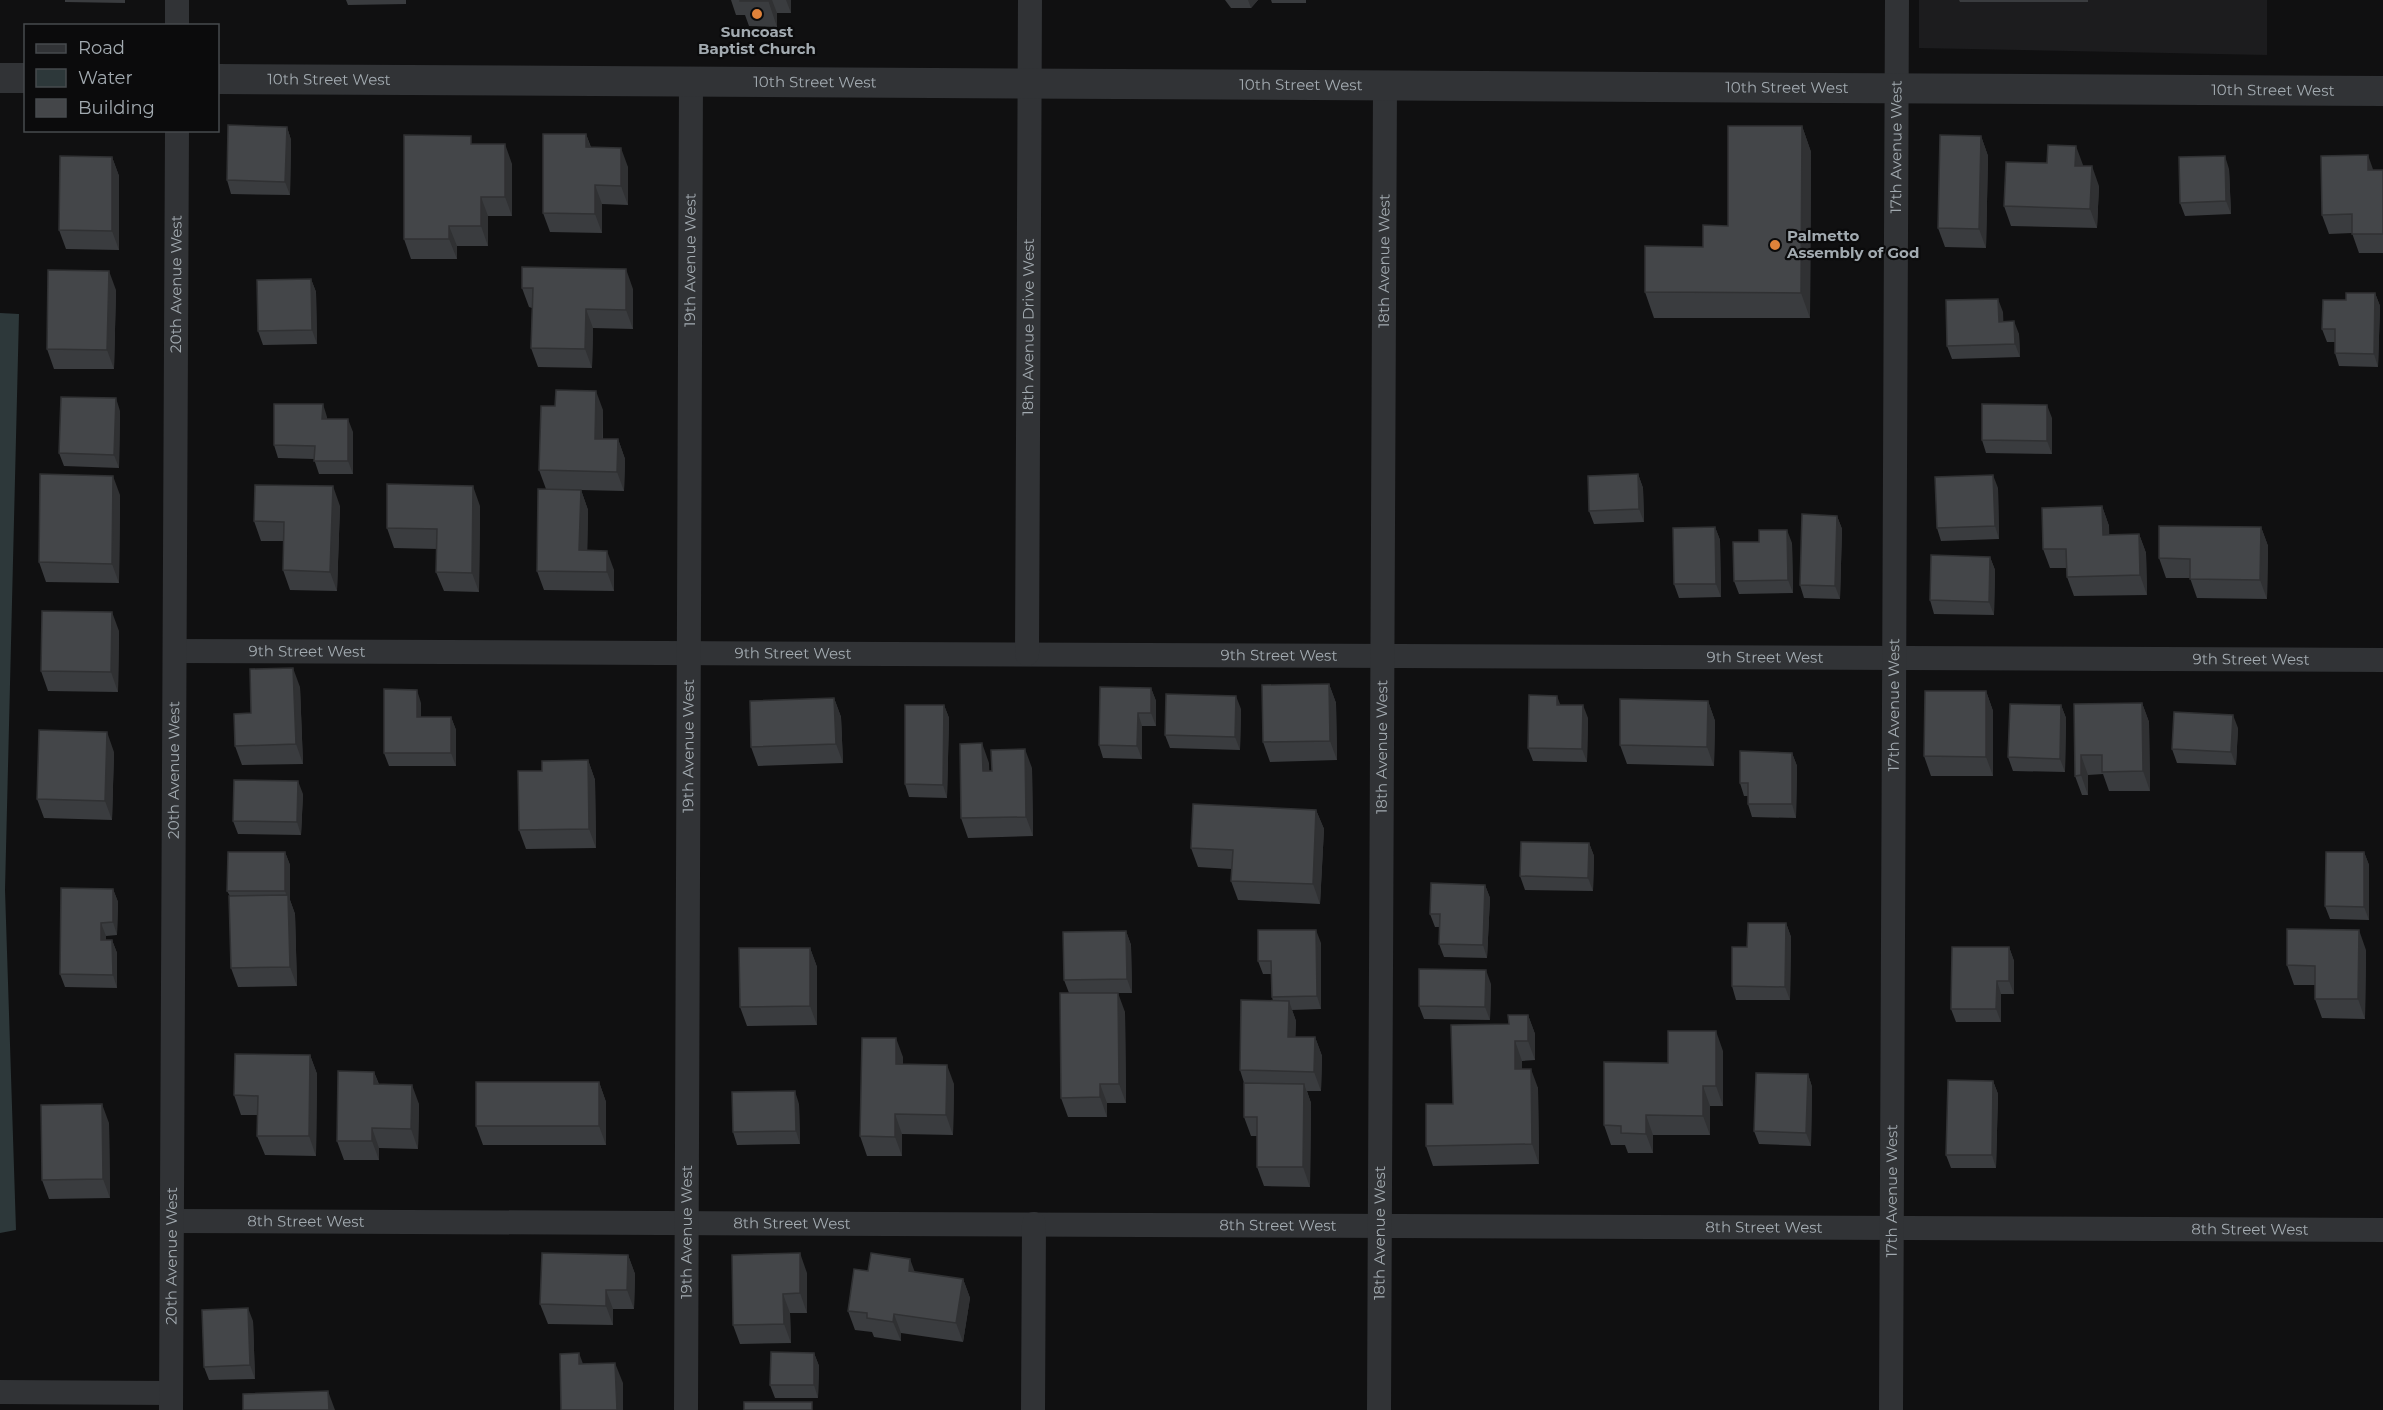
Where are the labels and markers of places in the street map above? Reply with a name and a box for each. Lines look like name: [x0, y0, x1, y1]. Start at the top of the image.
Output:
marker: Suncoast Baptist Church: [750, 7, 764, 21]
place label: Suncoast Baptist Church: [698, 22, 816, 58]
place label: Palmetto Assembly of God: [1786, 226, 1919, 262]
marker: Palmetto Assembly of God: [1768, 238, 1782, 252]

